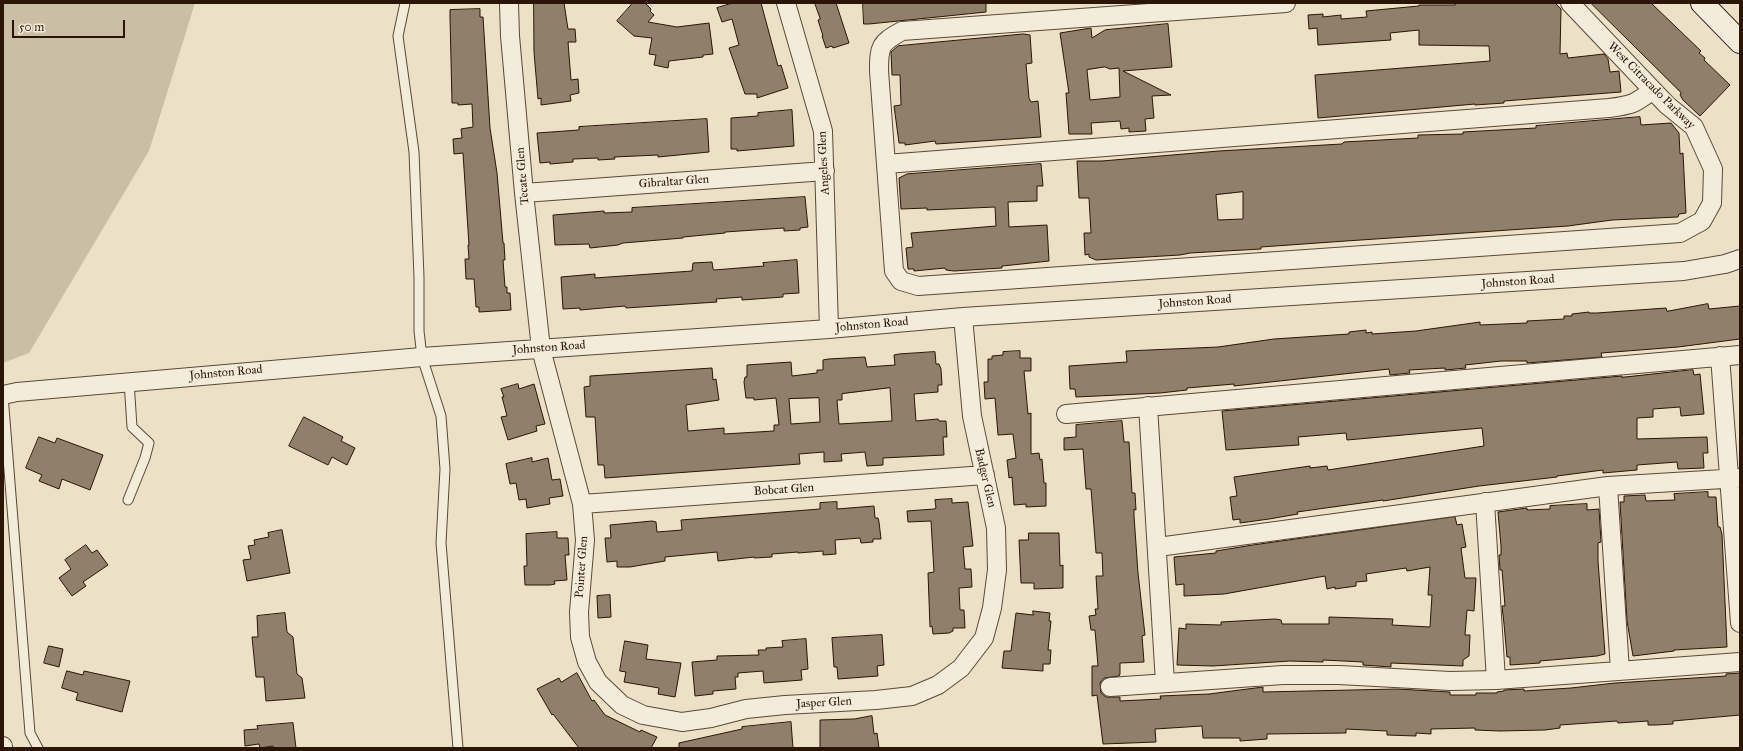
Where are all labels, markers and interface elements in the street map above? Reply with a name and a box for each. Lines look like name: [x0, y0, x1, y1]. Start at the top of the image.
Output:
scale bar: [14, 12, 127, 38]
text: 50 m: [19, 20, 44, 34]
street label: West Citracado Parkway: [1604, 39, 1698, 133]
street label: Angeles Glen: [815, 131, 833, 195]
street label: Tecate Glen: [513, 147, 533, 205]
street label: Gibraltar Glen: [638, 172, 710, 192]
street label: Johnston Road: [1481, 272, 1555, 292]
street label: Johnston Road: [1158, 292, 1232, 312]
street label: Johnston Road: [835, 315, 909, 335]
street label: Johnston Road: [512, 338, 586, 358]
street label: Johnston Road: [189, 363, 263, 383]
street label: Badger Glen: [971, 447, 999, 509]
street label: Bobcat Glen: [753, 481, 815, 499]
street label: Pointer Glen: [573, 535, 591, 599]
street label: Jasper Glen: [796, 694, 852, 712]

